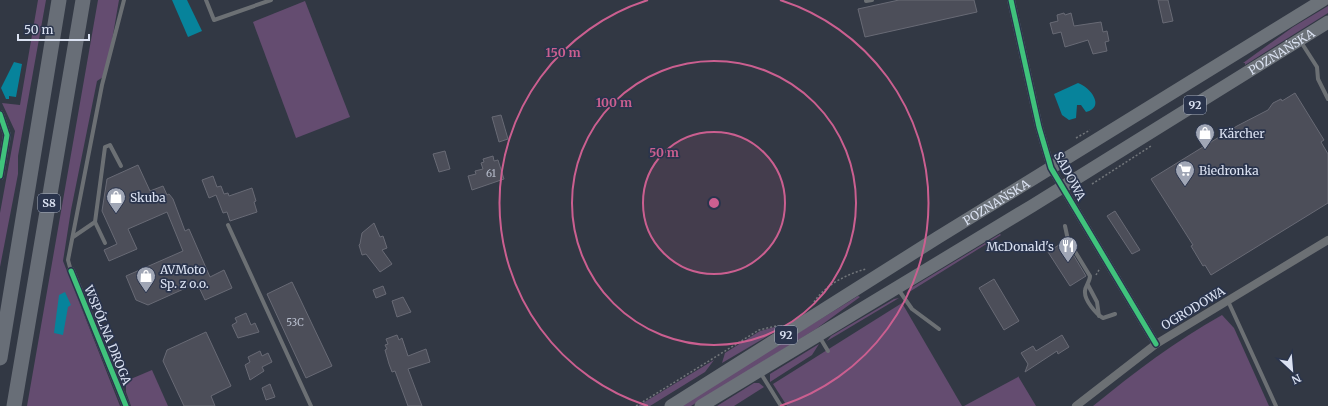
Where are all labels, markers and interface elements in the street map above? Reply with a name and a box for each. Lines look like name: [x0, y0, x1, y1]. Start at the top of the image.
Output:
scale bar: [18, 16, 89, 42]
text: 50 m: [24, 22, 53, 37]
street label: POZNAŃSKA: [1245, 25, 1318, 77]
text: 150 m: [546, 45, 581, 60]
text: 100 m: [596, 95, 632, 110]
road number: 92: [1184, 96, 1206, 114]
shop icon: Kärcher: [1194, 122, 1216, 150]
place label: Kärcher: [1219, 126, 1265, 141]
text: 50 m: [649, 145, 679, 160]
street label: SADOWA: [1051, 149, 1089, 203]
supermarket icon: Biedronka: [1174, 159, 1196, 187]
place label: Biedronka: [1199, 163, 1259, 178]
house number: 61: [486, 167, 496, 180]
street label: POZNAŃSKA: [960, 175, 1033, 228]
shop icon: Skuba: [105, 186, 127, 214]
place label: Skuba: [130, 190, 166, 205]
road number: S8: [38, 194, 60, 212]
centre of rings: [707, 196, 721, 210]
restaurant icon: McDonald's: [1057, 235, 1079, 263]
place label: McDonald's: [986, 239, 1054, 254]
place label: AVMoto Sp. z o.o.: [159, 262, 209, 291]
shop icon: AVMoto Sp. z o.o.: [135, 265, 157, 293]
street label: WSPÓLNA DROGA: [81, 282, 135, 388]
street label: OGRODOWA: [1158, 283, 1228, 333]
house number: 53C: [286, 316, 304, 329]
road number: 92: [775, 326, 797, 344]
north arrow: [1272, 350, 1312, 390]
text: N: [1289, 371, 1303, 387]

